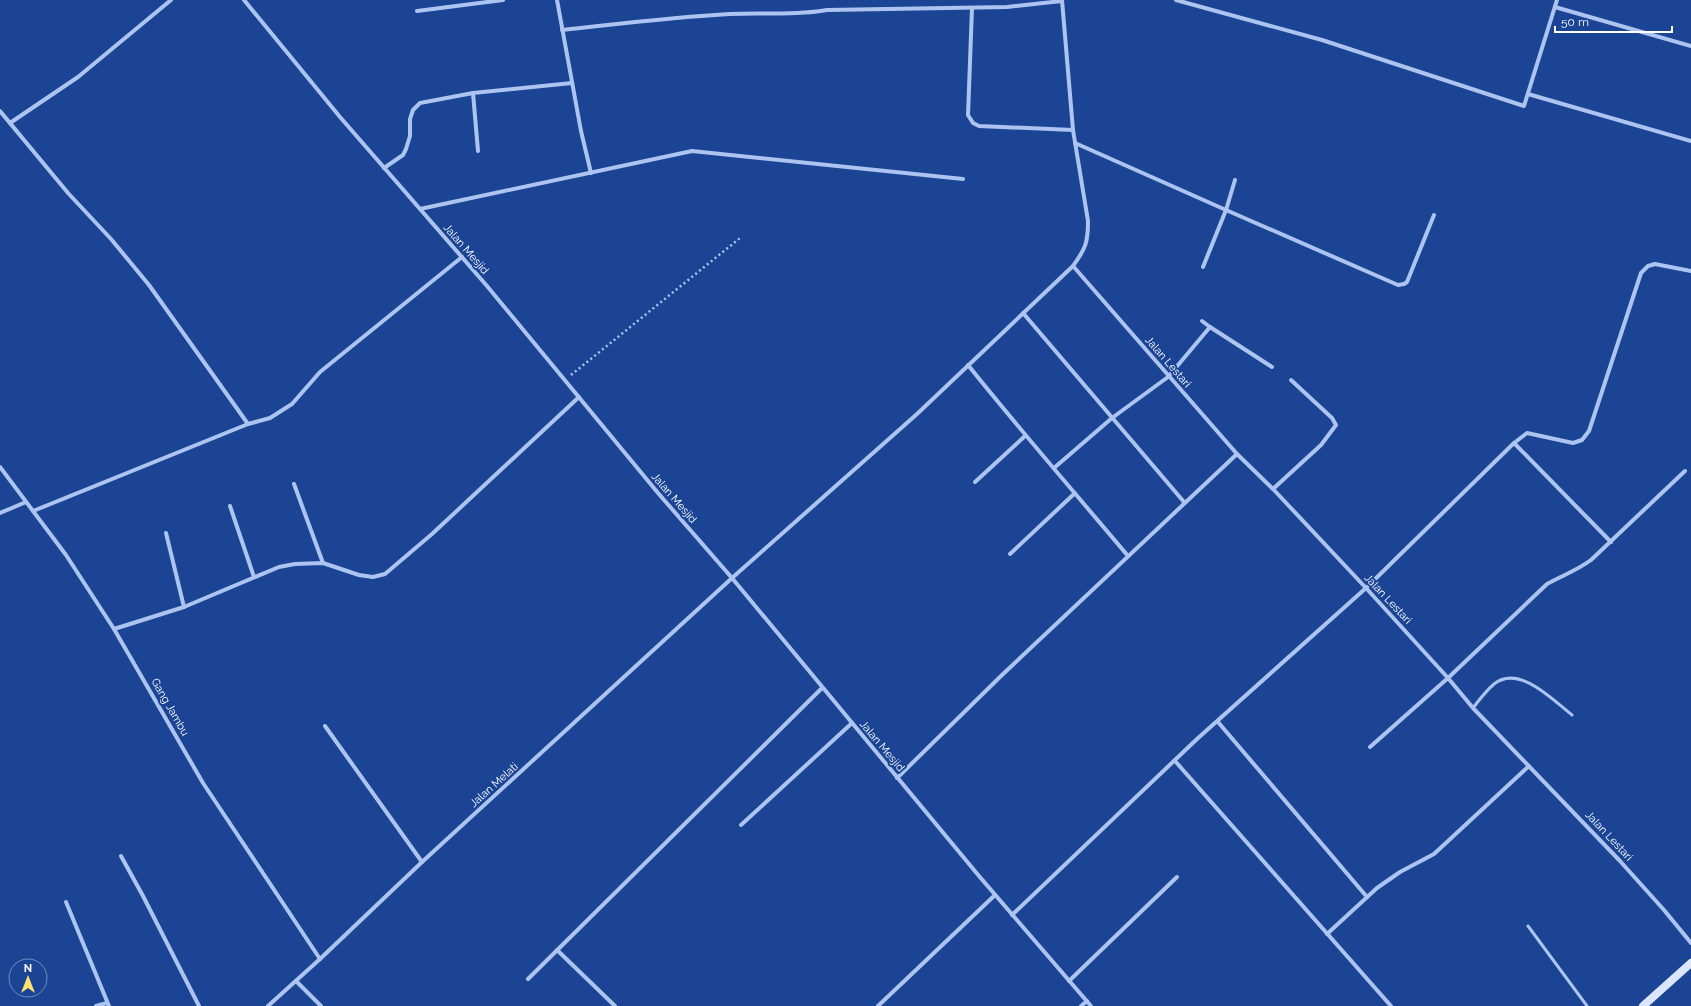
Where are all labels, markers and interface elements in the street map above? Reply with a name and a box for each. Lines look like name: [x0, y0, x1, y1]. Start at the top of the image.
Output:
scale bar: [1555, 8, 1672, 34]
text: 50 m: [1561, 15, 1589, 29]
street label: Jalan Mesjid: [441, 221, 491, 277]
street label: Jalan Lestari: [1142, 334, 1194, 390]
street label: Jalan Mesjid: [649, 470, 699, 526]
street label: Jalan Lestari: [1362, 571, 1414, 627]
street label: Gang Jambu: [148, 676, 192, 738]
street label: Jalan Mesjid: [857, 718, 907, 774]
street label: Jalan Melati: [467, 760, 521, 810]
street label: Jalan Lestari: [1583, 808, 1635, 864]
north arrow: [8, 958, 48, 998]
text: N: [24, 962, 32, 975]

